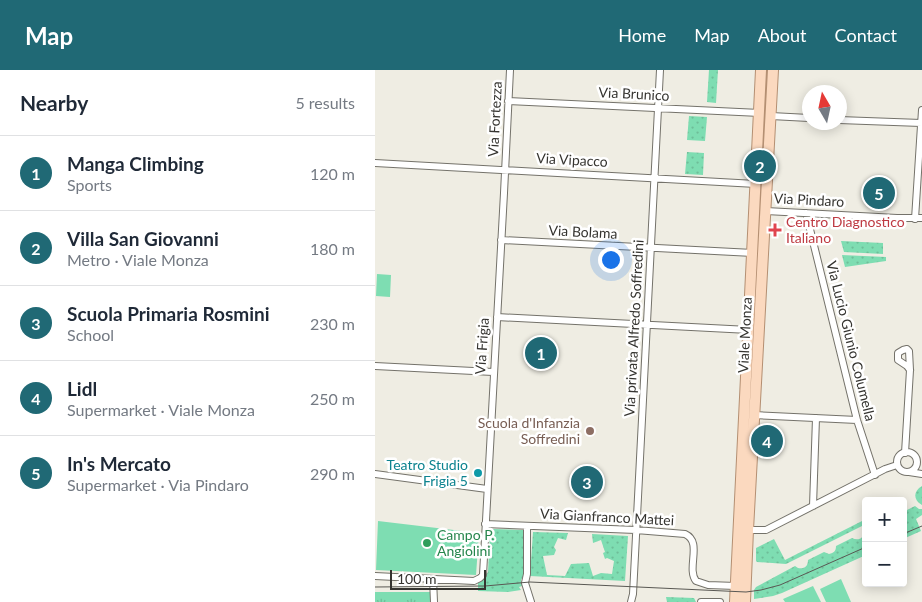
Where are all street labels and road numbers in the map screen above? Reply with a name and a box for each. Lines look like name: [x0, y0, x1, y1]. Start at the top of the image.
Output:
street label: Via Fortezza: [484, 81, 505, 157]
street label: Via Brunico: [598, 83, 670, 104]
street label: Via Vipacco: [536, 149, 608, 170]
street label: Via Pindaro: [773, 189, 845, 210]
street label: Via Bolama: [548, 221, 618, 242]
street label: Via privata Alfredo Soffredini: [620, 239, 647, 417]
street label: Via Lucio Giunio Columella: [823, 259, 880, 423]
street label: Viale Monza: [734, 297, 755, 373]
street label: Via Frigia: [471, 317, 492, 375]
street label: Via Gianfranco Mattei: [540, 504, 675, 529]

